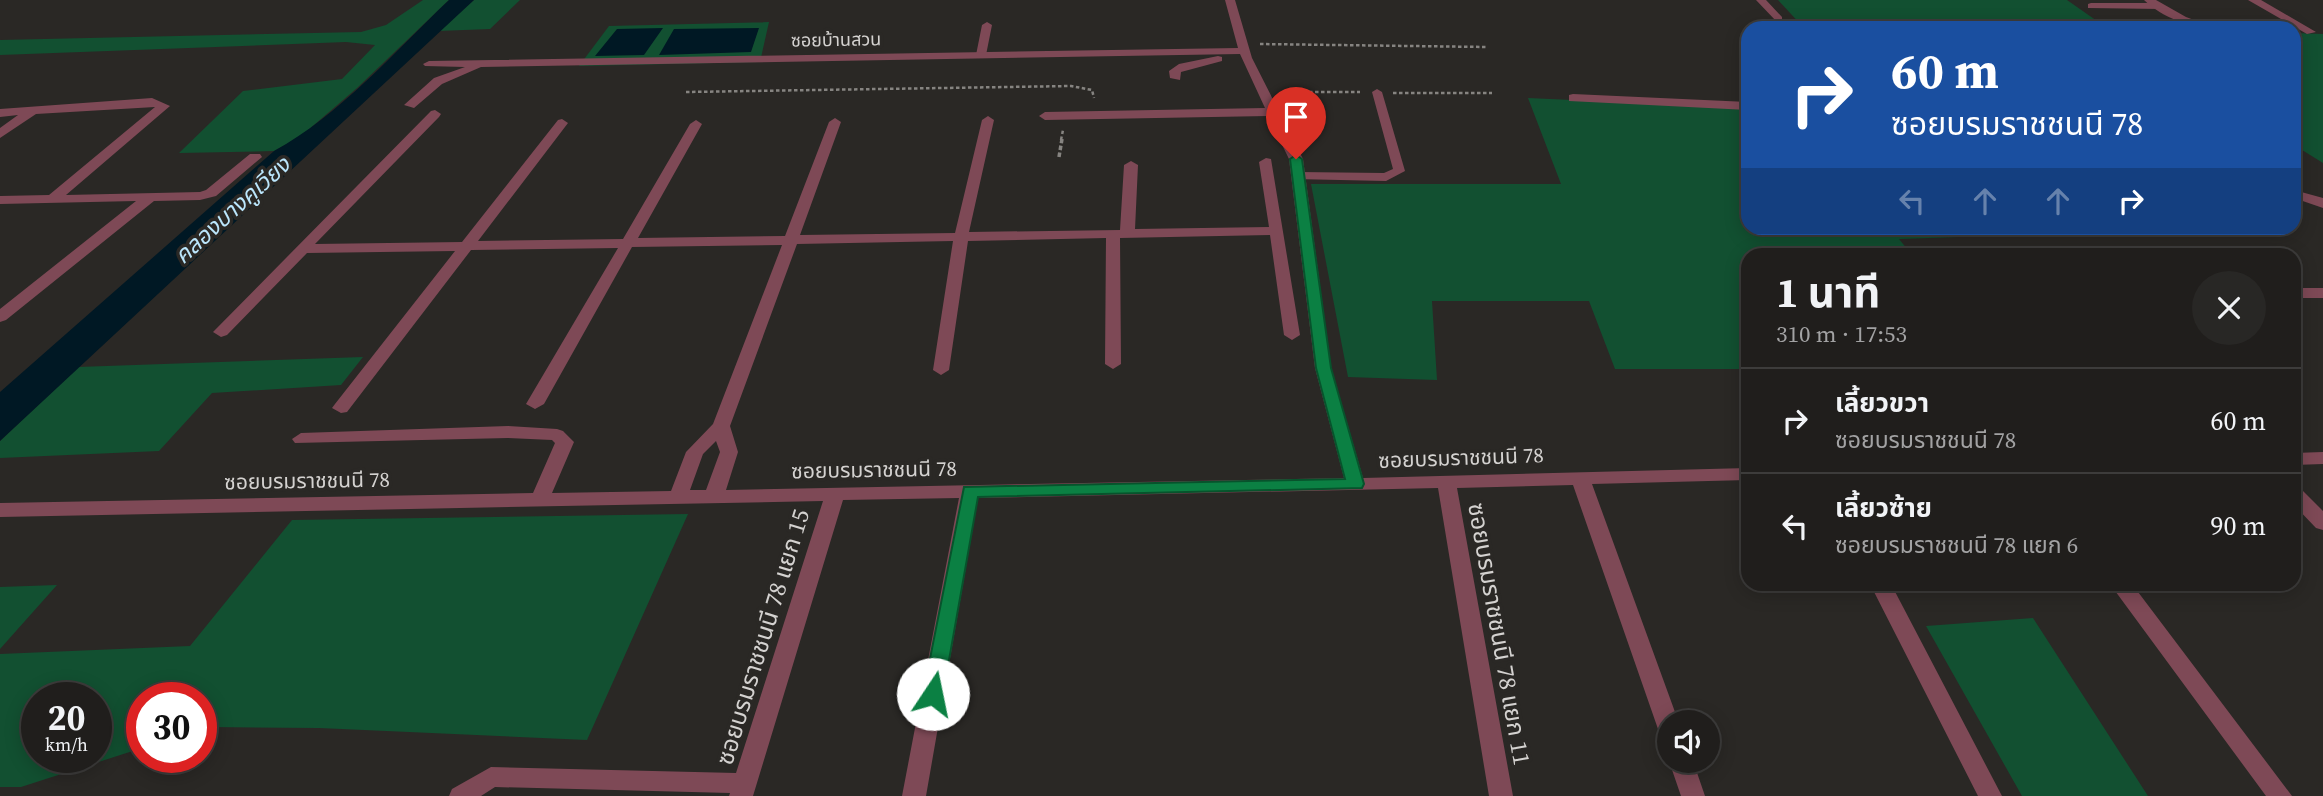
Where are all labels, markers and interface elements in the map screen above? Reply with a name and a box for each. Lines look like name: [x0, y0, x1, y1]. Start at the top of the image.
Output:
street label: ซอยบ้านสวน: [791, 26, 881, 53]
text: 60 m: [1891, 37, 1999, 104]
icon: right: [1776, 49, 1867, 140]
pin: [1266, 87, 1326, 159]
icon: arrive: [1277, 98, 1315, 136]
text: ซอยบรมราชชนนี 78: [1891, 102, 2143, 146]
water label: คลองบางคูเวียง: [167, 148, 298, 271]
icon: left: [1893, 182, 1931, 220]
icon: ahead: [1966, 182, 2004, 220]
icon: ahead: [2039, 182, 2077, 220]
icon: right: [2112, 182, 2150, 220]
text: 1 นาที: [1776, 263, 1880, 321]
button: close: [2192, 271, 2266, 345]
text: 310 m · 17:53: [1776, 318, 1907, 350]
text: เลี้ยวขวา: [1835, 385, 1929, 421]
icon: right: [1776, 402, 1814, 440]
text: 60 m: [2211, 403, 2266, 439]
text: ซอยบรมราชชนนี 78: [1835, 424, 2016, 456]
street label: ซอยบรมราชชนนี 78: [1378, 440, 1544, 475]
street label: ซอยบรมราชชนนี 78: [791, 454, 957, 485]
street label: ซอยบรมราชชนนี 78: [224, 465, 390, 496]
text: เลี้ยวซ้าย: [1835, 490, 1932, 526]
street label: ซอยบรมราชชนนี 78 แยก 11: [1460, 500, 1539, 768]
street label: ซอยบรมราชชนนี 78 แยก 15: [708, 505, 817, 769]
icon: left: [1776, 507, 1814, 545]
text: 90 m: [2211, 508, 2266, 544]
text: ซอยบรมราชชนนี 78 แยก 6: [1835, 529, 2078, 561]
position arrow: [896, 657, 970, 731]
speed limit sign: 30: [126, 682, 217, 773]
text: 20: [48, 694, 85, 742]
map controls: [1657, 710, 1720, 773]
button: sound: [1657, 710, 1720, 773]
text: km/h: [45, 732, 88, 757]

